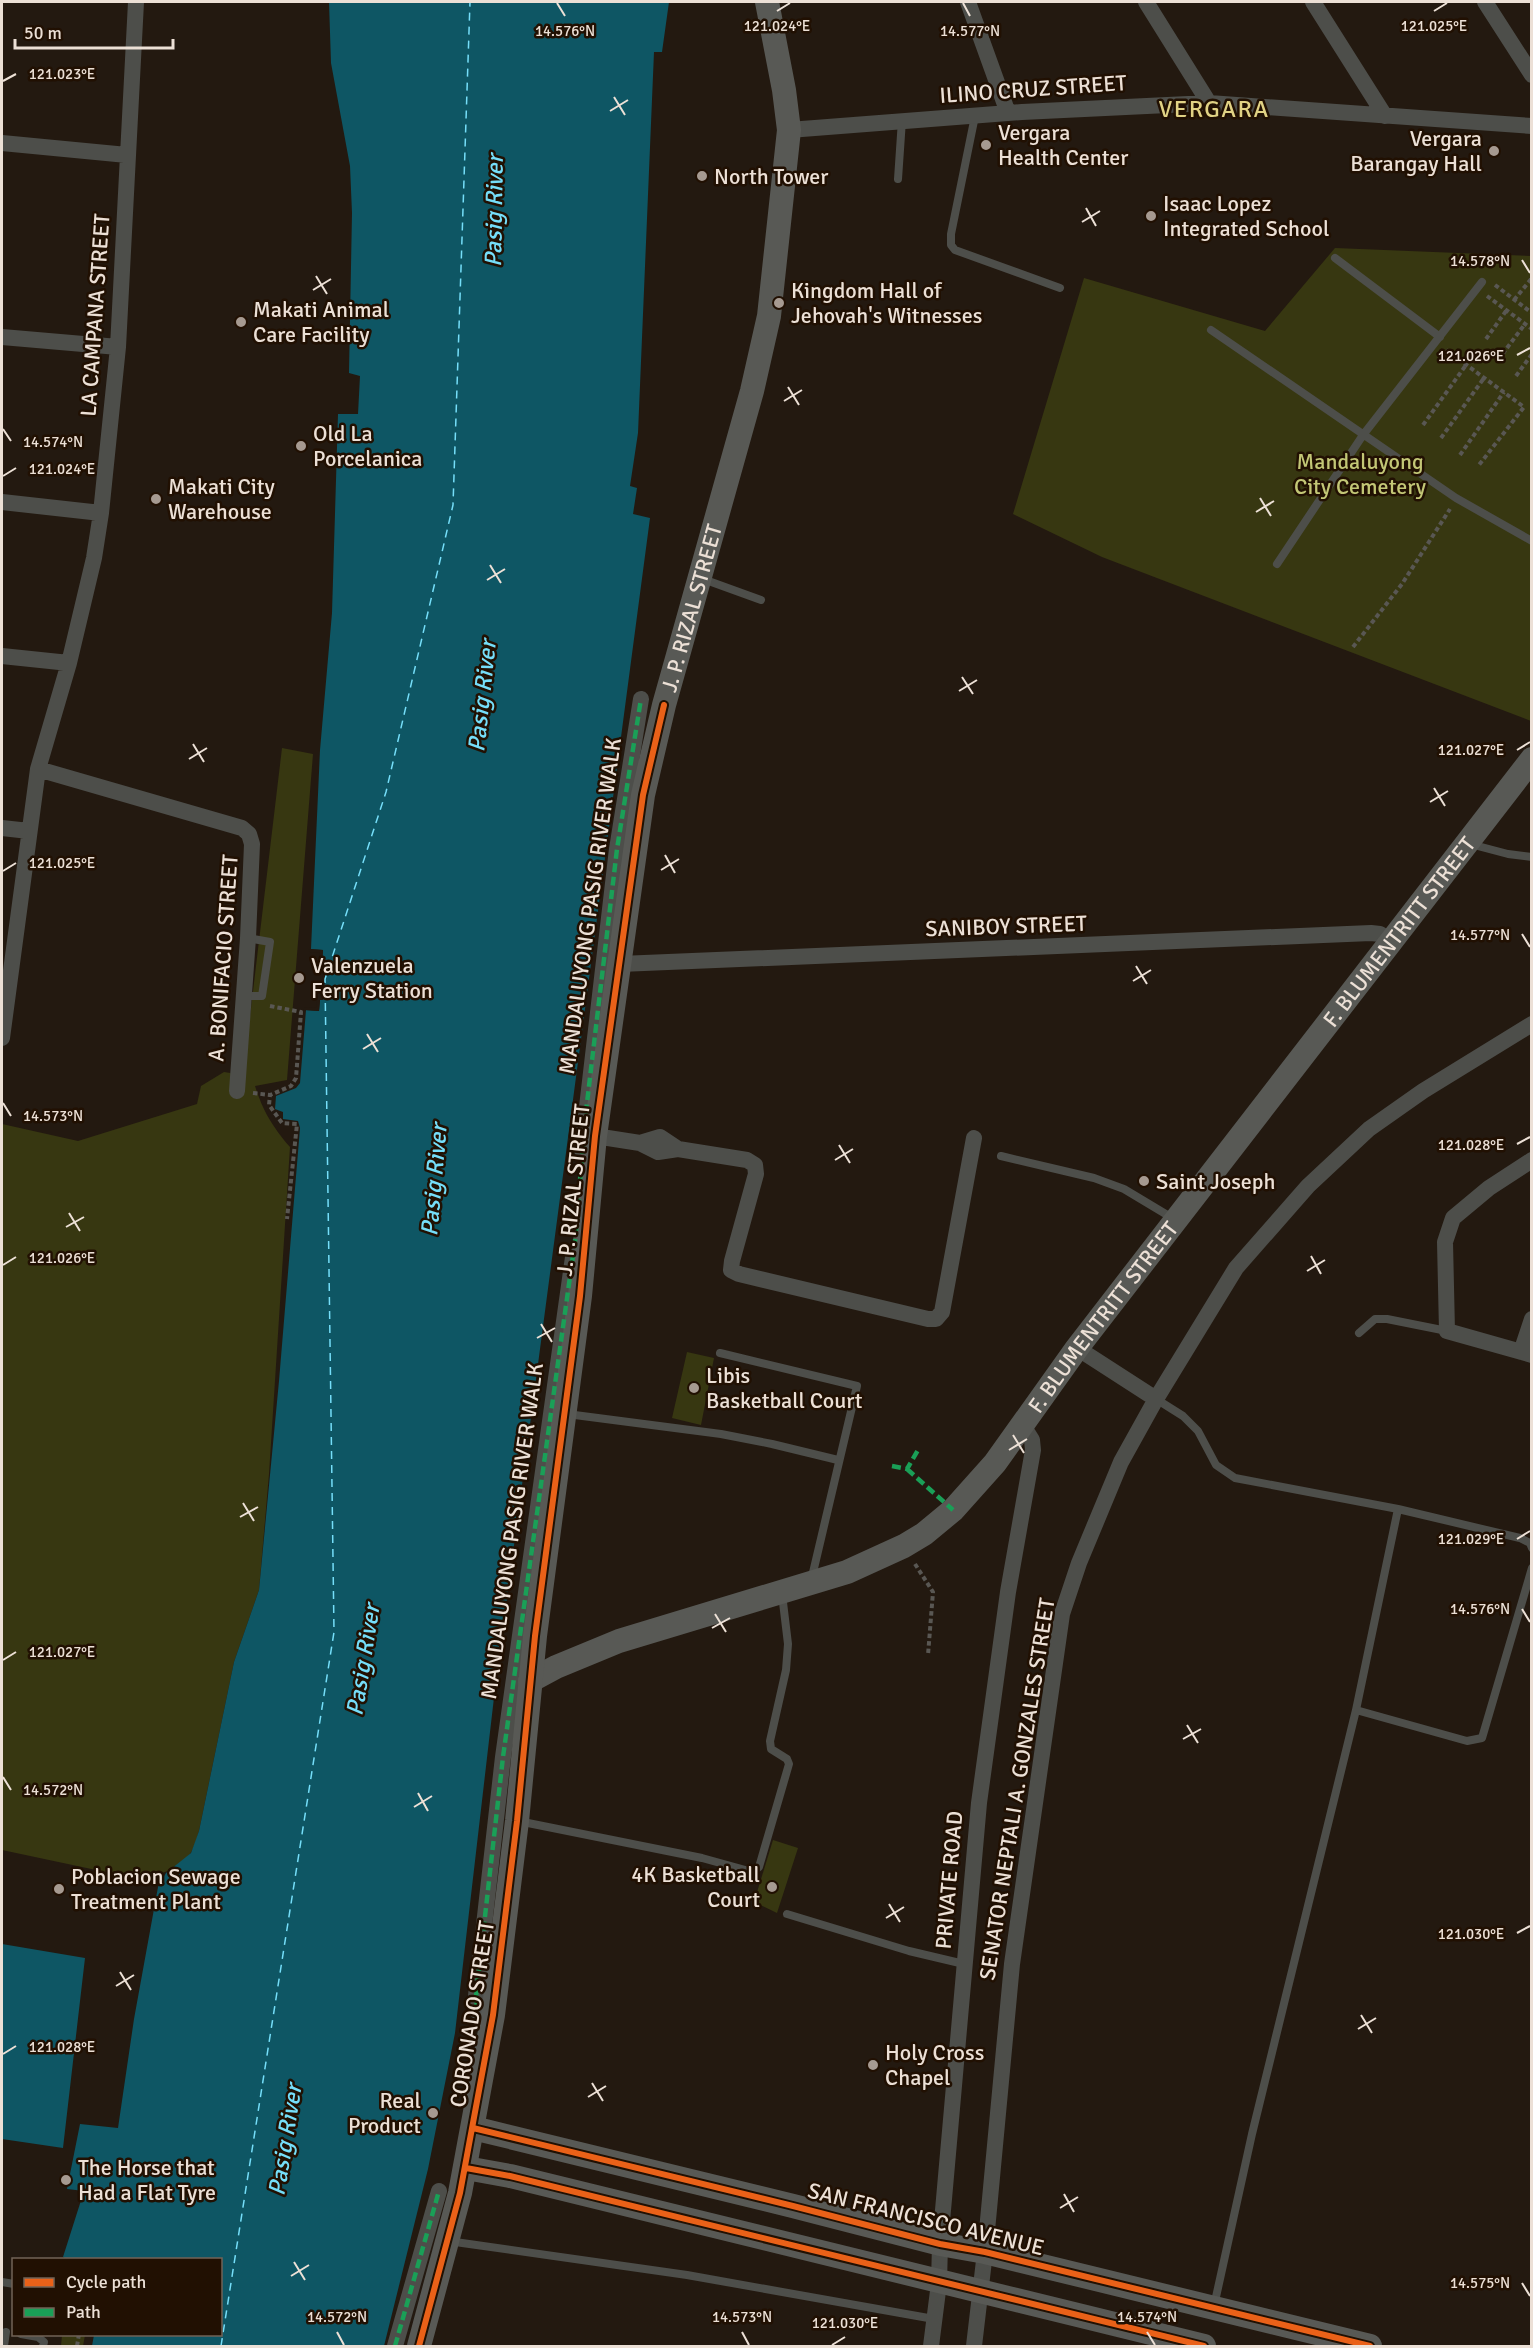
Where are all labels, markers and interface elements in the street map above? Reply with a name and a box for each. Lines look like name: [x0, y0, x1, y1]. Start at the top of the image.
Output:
scale bar: [15, 12, 172, 50]
text: 121.024°E: [744, 17, 810, 35]
text: 121.025°E: [1401, 17, 1467, 35]
text: 50 m: [24, 22, 62, 44]
text: 14.576°N: [535, 22, 595, 40]
text: 14.577°N: [940, 22, 1000, 40]
text: 121.023°E: [29, 65, 95, 83]
street label: ILINO CRUZ STREET: [938, 69, 1128, 109]
district label: VERGARA: [1158, 94, 1270, 124]
place label: Vergara Health Center: [998, 119, 1128, 171]
place label: Vergara Barangay Hall: [1350, 125, 1482, 177]
marker: Vergara Health Center: [979, 138, 993, 152]
marker: Vergara Barangay Hall: [1487, 144, 1501, 158]
water label: Pasig River: [478, 151, 510, 267]
place label: North Tower: [714, 163, 828, 190]
marker: North Tower: [695, 169, 709, 183]
place label: Isaac Lopez Integrated School: [1163, 190, 1329, 242]
marker: Isaac Lopez Integrated School: [1144, 209, 1158, 223]
street label: LA CAMPANA STREET: [74, 212, 116, 417]
text: 14.578°N: [1450, 252, 1510, 270]
place label: Kingdom Hall of Jehovah's Witnesses: [791, 277, 982, 329]
place label: Makati Animal Care Facility: [253, 296, 389, 348]
marker: Kingdom Hall of Jehovah's Witnesses: [772, 296, 786, 310]
marker: Makati Animal Care Facility: [234, 315, 248, 329]
text: 121.026°E: [1438, 347, 1504, 365]
place label: Old La Porcelanica: [313, 420, 422, 472]
text: 14.574°N: [23, 433, 83, 451]
marker: Old La Porcelanica: [294, 439, 308, 453]
park label: Mandaluyong City Cemetery: [1294, 448, 1427, 500]
text: 121.024°E: [29, 460, 95, 478]
place label: Makati City Warehouse: [168, 473, 275, 525]
marker: Makati City Warehouse: [149, 492, 163, 506]
street label: J. P. RIZAL STREET: [655, 521, 728, 695]
water label: Pasig River: [461, 635, 503, 753]
street label: MANDALUYONG PASIG RIVER WALK: [553, 736, 627, 1076]
text: 121.027°E: [1438, 741, 1504, 759]
street label: F. BLUMENTRITT STREET: [1317, 831, 1481, 1032]
street label: A. BONIFACIO STREET: [202, 853, 244, 1063]
text: 121.025°E: [29, 854, 95, 872]
street label: SANIBOY STREET: [925, 910, 1087, 942]
text: 14.577°N: [1450, 926, 1510, 944]
place label: Valenzuela Ferry Station: [311, 952, 433, 1004]
marker: Valenzuela Ferry Station: [292, 971, 306, 985]
street label: J. P. RIZAL STREET: [551, 1102, 595, 1277]
text: 14.573°N: [23, 1107, 83, 1125]
water label: Pasig River: [414, 1120, 454, 1237]
text: 121.028°E: [1438, 1136, 1504, 1154]
place label: Saint Joseph: [1156, 1168, 1276, 1195]
marker: Saint Joseph: [1137, 1174, 1151, 1188]
street label: F. BLUMENTRITT STREET: [1022, 1216, 1184, 1418]
text: 121.026°E: [29, 1249, 95, 1267]
street label: MANDALUYONG PASIG RIVER WALK: [475, 1361, 549, 1701]
place label: Libis Basketball Court: [706, 1362, 863, 1414]
marker: Libis Basketball Court: [687, 1381, 701, 1395]
text: 121.029°E: [1438, 1530, 1504, 1548]
street label: SENATOR NEPTALI A. GONZALES STREET: [973, 1596, 1061, 1982]
water label: Pasig River: [339, 1599, 387, 1718]
text: 14.576°N: [1450, 1600, 1510, 1618]
text: 121.027°E: [29, 1643, 95, 1661]
text: 14.572°N: [23, 1781, 83, 1799]
street label: PRIVATE ROAD: [930, 1810, 968, 1950]
place label: 4K Basketball Court: [631, 1861, 760, 1913]
place label: Poblacion Sewage Treatment Plant: [71, 1863, 241, 1915]
marker: 4K Basketball Court: [765, 1880, 779, 1894]
marker: Poblacion Sewage Treatment Plant: [52, 1882, 66, 1896]
street label: CORONADO STREET: [444, 1919, 500, 2109]
text: 121.030°E: [1438, 1925, 1504, 1943]
text: 121.028°E: [29, 2038, 95, 2056]
place label: Holy Cross Chapel: [885, 2039, 984, 2091]
marker: Holy Cross Chapel: [866, 2058, 880, 2072]
water label: Pasig River: [261, 2079, 309, 2198]
place label: Real Product: [348, 2087, 421, 2139]
marker: Real Product: [426, 2106, 440, 2120]
place label: The Horse that Had a Flat Tyre: [78, 2154, 216, 2206]
marker: The Horse that Had a Flat Tyre: [59, 2173, 73, 2187]
street label: SAN FRANCISCO AVENUE: [805, 2177, 1047, 2261]
legend: [12, 2258, 222, 2336]
text: Cycle path: [66, 2271, 146, 2293]
text: 14.575°N: [1450, 2274, 1510, 2292]
text: Path: [66, 2301, 101, 2323]
text: 14.572°N: [307, 2308, 367, 2326]
text: 14.573°N: [712, 2308, 772, 2326]
text: 14.574°N: [1117, 2308, 1177, 2326]
text: 121.030°E: [812, 2314, 878, 2332]

